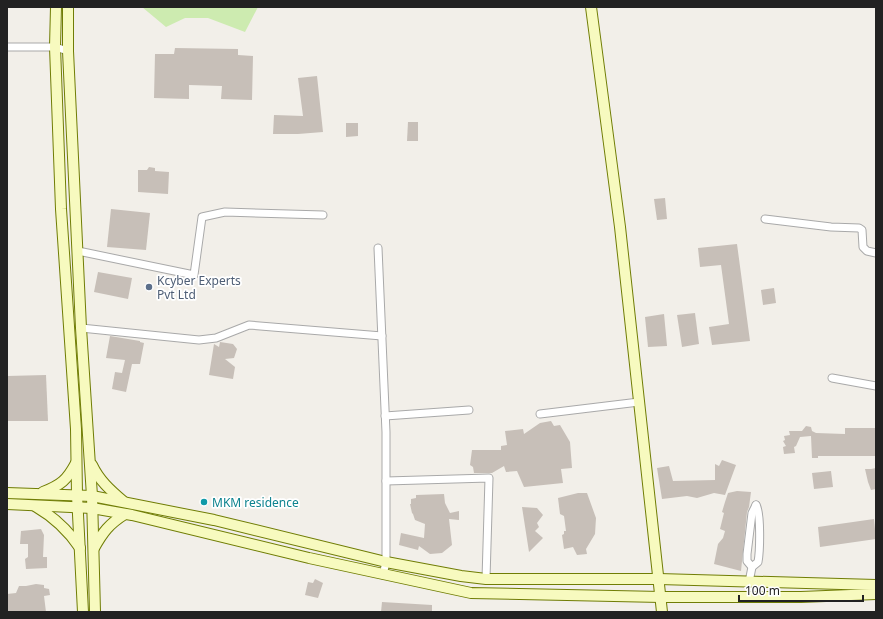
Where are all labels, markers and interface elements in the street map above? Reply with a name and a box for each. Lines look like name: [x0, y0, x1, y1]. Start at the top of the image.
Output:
place label: Kcyber Experts Pvt Ltd: [157, 272, 241, 303]
marker: Kcyber Experts Pvt Ltd: [144, 282, 154, 292]
place label: MKM residence: [212, 494, 299, 511]
marker: MKM residence: [199, 497, 209, 507]
scale bar: [739, 577, 863, 603]
text: 100 m: [745, 582, 780, 599]

